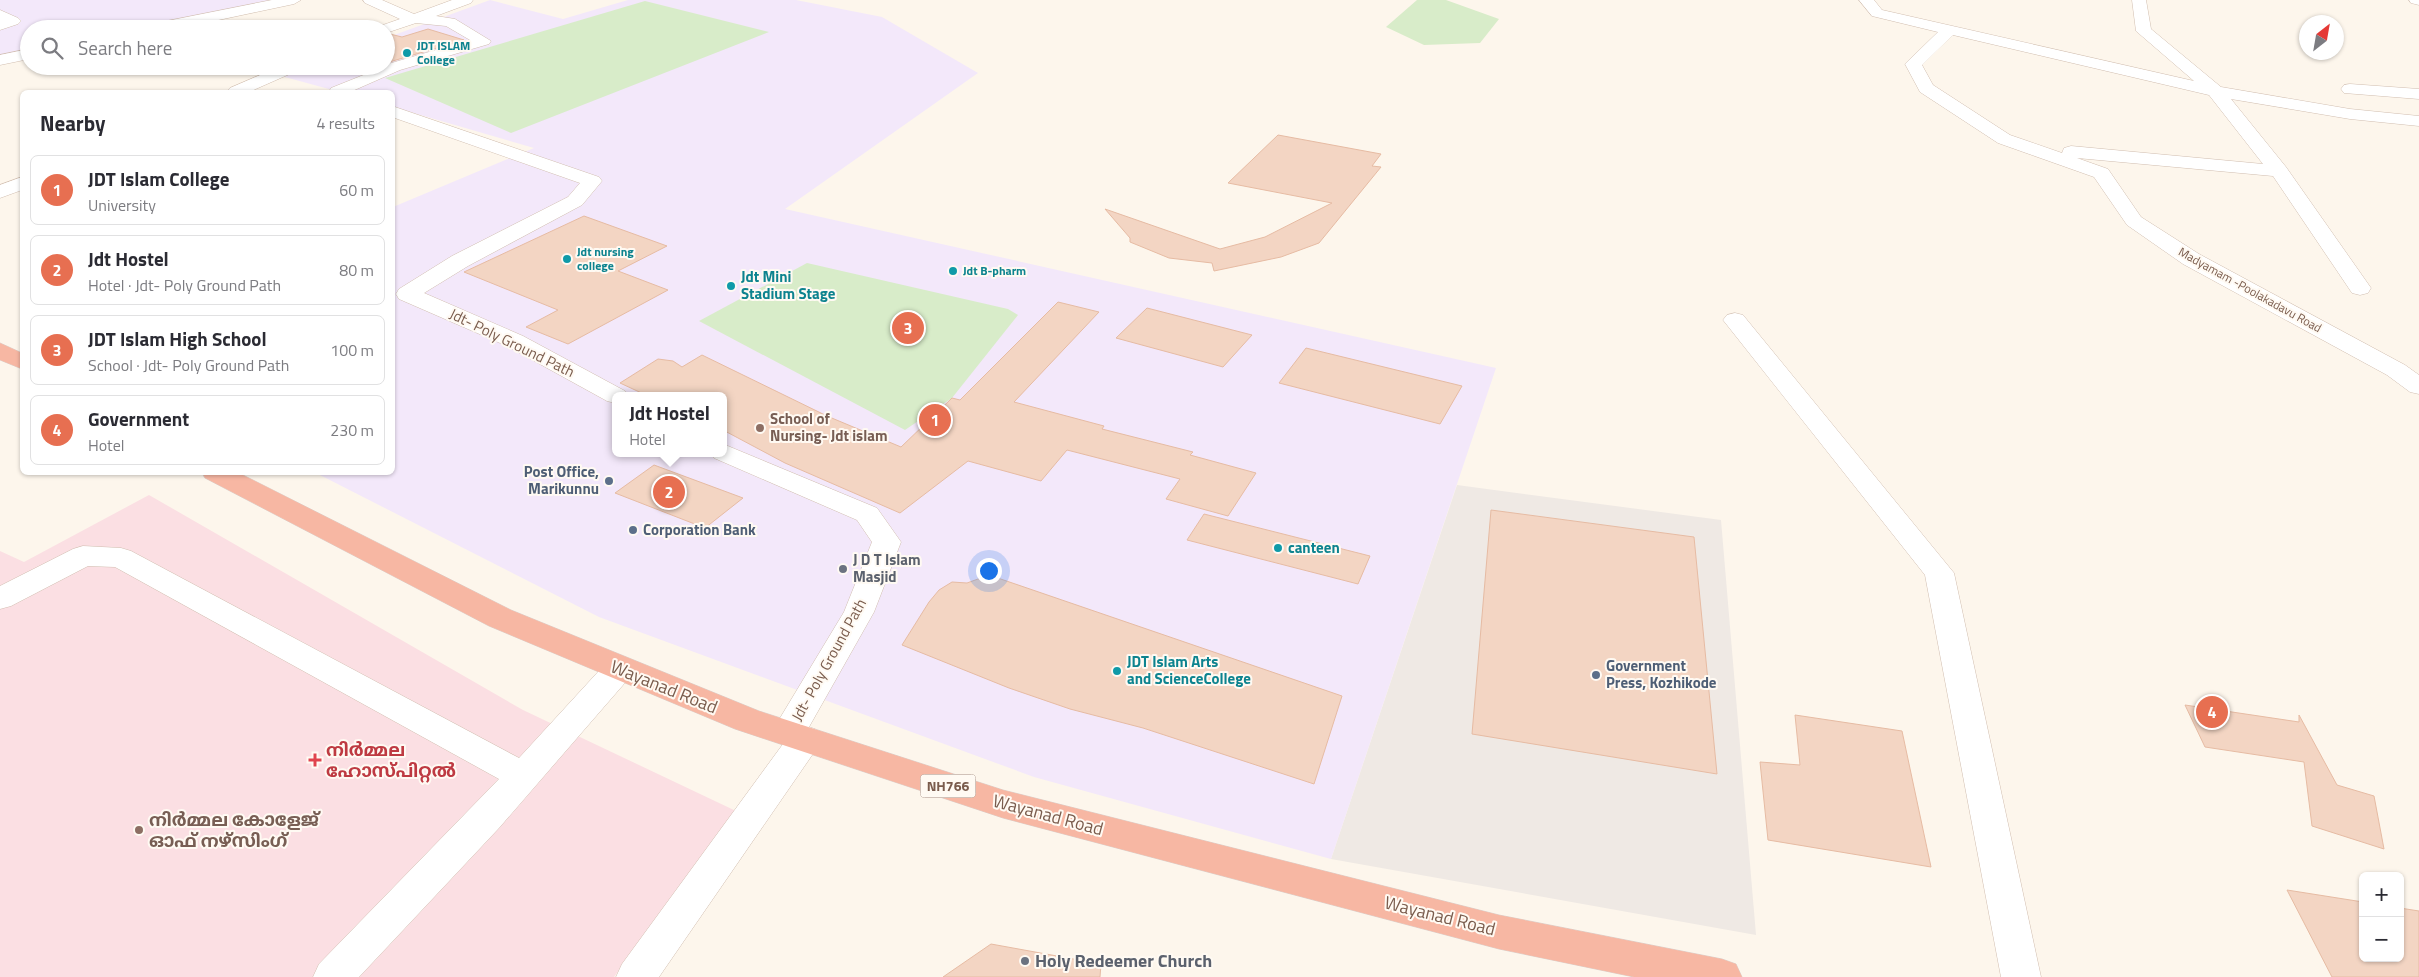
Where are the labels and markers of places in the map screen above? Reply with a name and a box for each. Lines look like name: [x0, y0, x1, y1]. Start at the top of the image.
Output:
place label: JDT ISLAM College: [417, 36, 470, 69]
marker: JDT ISLAM College: [401, 47, 413, 59]
place label: Jdt nursing college: [577, 242, 634, 275]
marker: Jdt nursing college: [561, 253, 573, 265]
place label: Jdt B-pharm: [963, 261, 1026, 280]
place label: Jdt Mini Stadium Stage: [741, 265, 836, 305]
marker: Jdt B-pharm: [947, 265, 959, 277]
marker: Jdt Mini Stadium Stage: [725, 280, 737, 292]
pin: 3: [892, 309, 924, 347]
pin: 1: [919, 401, 951, 439]
place label: School of Nursing- Jdt islam: [770, 407, 888, 447]
marker: School of Nursing- Jdt islam: [754, 422, 766, 434]
place label: Post Office, Marikunnu: [524, 460, 599, 500]
pin: 2: [653, 473, 685, 511]
marker: Post Office, Marikunnu: [603, 475, 615, 487]
place label: Corporation Bank: [643, 518, 756, 541]
marker: Corporation Bank: [627, 524, 639, 536]
place label: canteen: [1288, 536, 1340, 559]
marker: canteen: [1272, 542, 1284, 554]
place label: J D T Islam Masjid: [853, 548, 921, 588]
marker: J D T Islam Masjid: [837, 563, 849, 575]
place label: JDT Islam Arts and ScienceCollege: [1127, 650, 1251, 690]
place label: Government Press, Kozhikode: [1606, 654, 1717, 694]
marker: JDT Islam Arts and ScienceCollege: [1111, 665, 1123, 677]
marker: Government Press, Kozhikode: [1590, 669, 1602, 681]
pin: 4: [2196, 693, 2228, 731]
place label: നിർമ്മല ഹോസ്പിറ്റൽ: [326, 736, 456, 784]
marker: നിർമ്മല ഹോസ്പിറ്റൽ: [308, 753, 322, 767]
place label: നിർമ്മല കോളേജ് ഓഫ് നഴ്സിംഗ്: [149, 806, 321, 854]
marker: നിർമ്മല കോളേജ് ഓഫ് നഴ്സിംഗ്: [133, 824, 145, 836]
place label: Holy Redeemer Church: [1035, 947, 1212, 974]
marker: Holy Redeemer Church: [1019, 955, 1031, 967]

